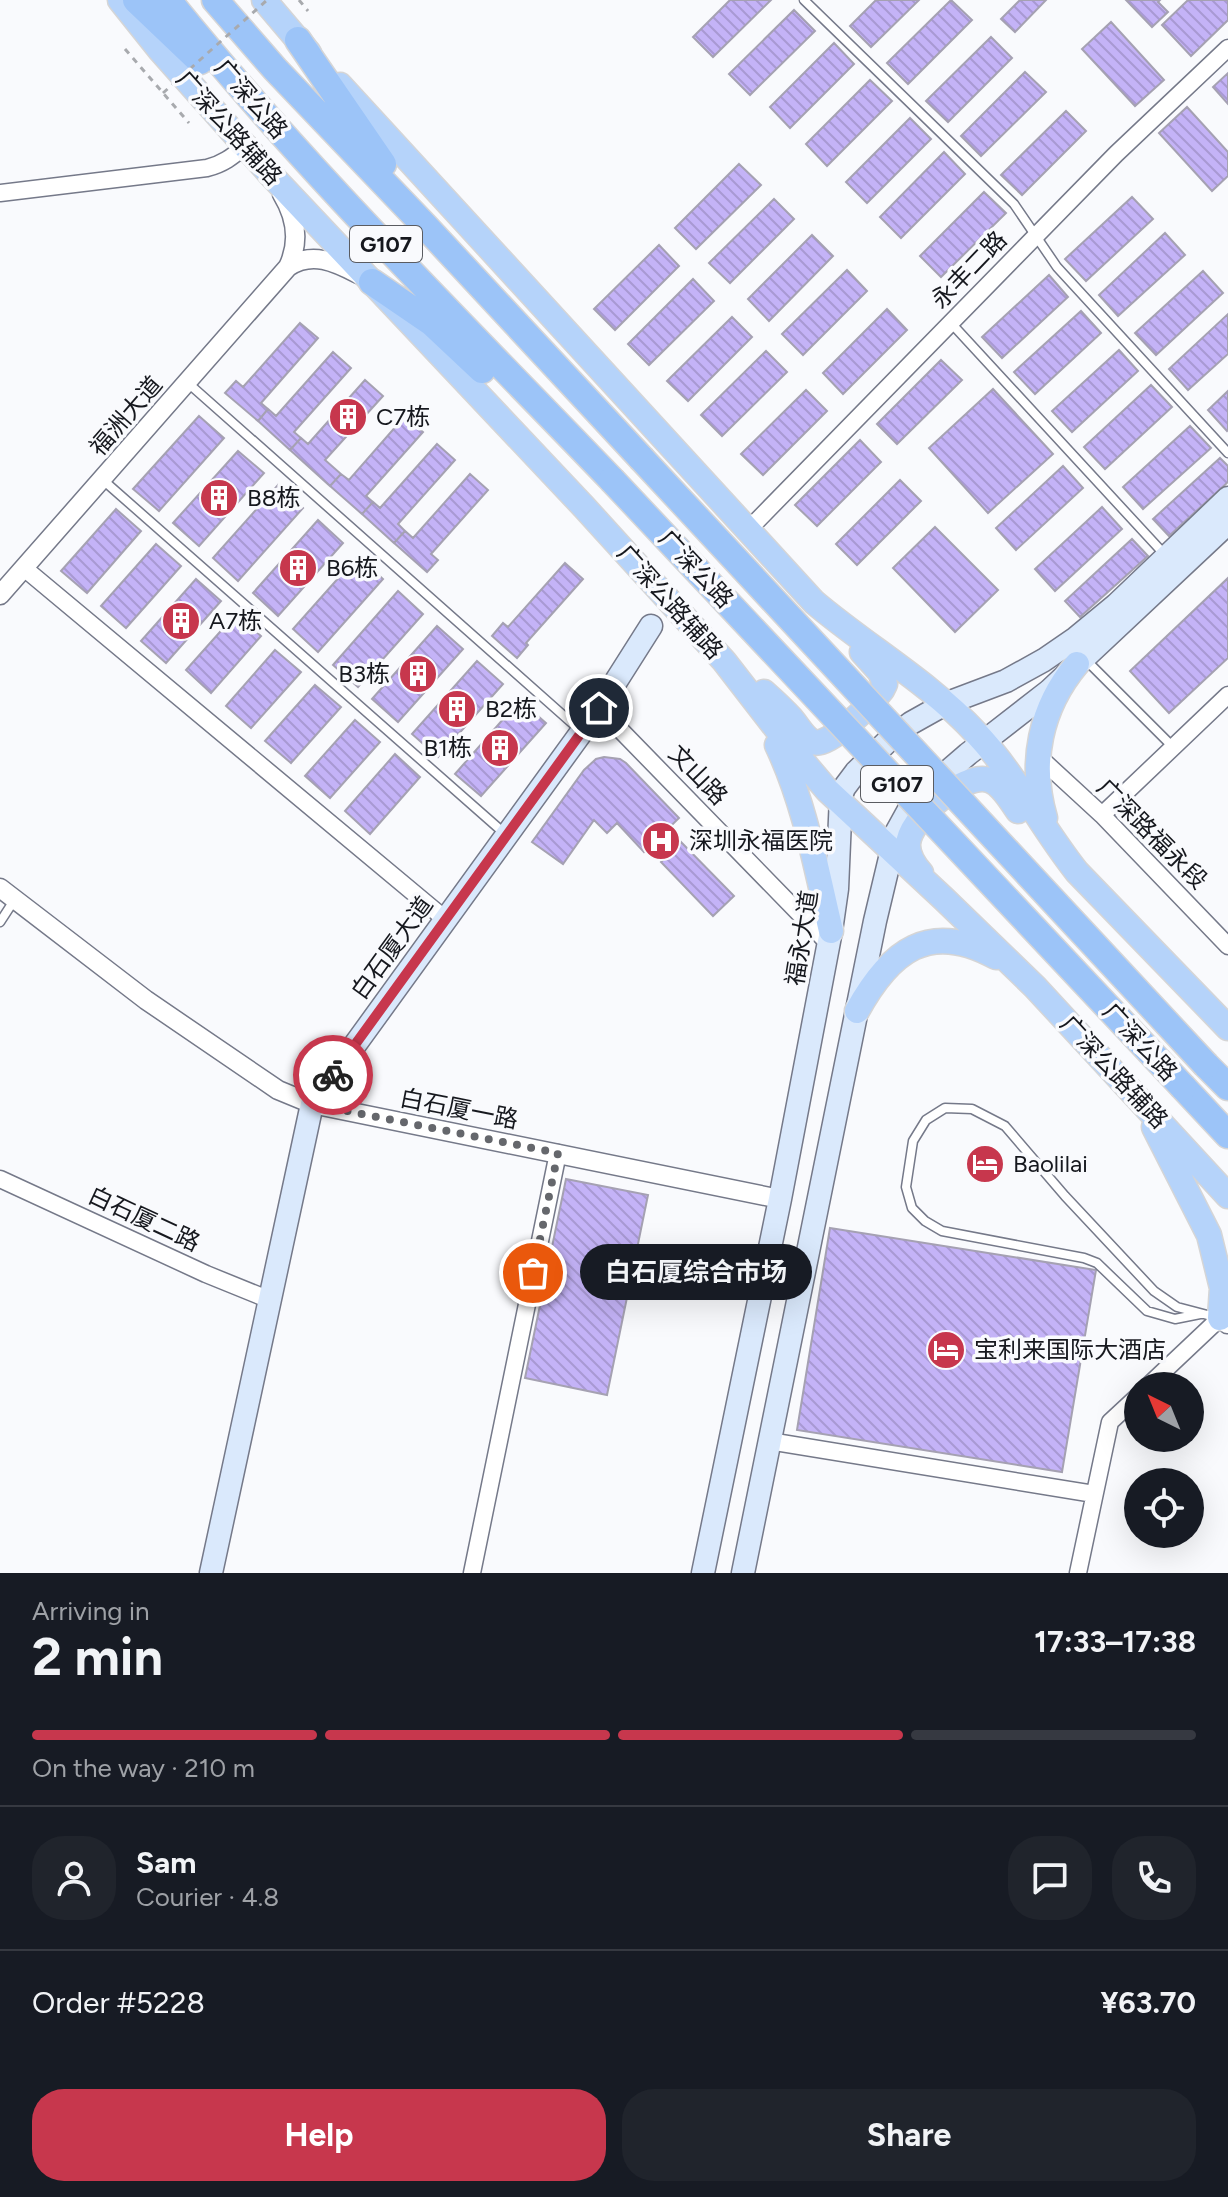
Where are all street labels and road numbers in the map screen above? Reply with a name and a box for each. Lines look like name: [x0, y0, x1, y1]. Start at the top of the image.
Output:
street label: 广深公路: [209, 53, 294, 144]
street label: 广深公路辅路: [170, 64, 288, 191]
street label: 永丰二路: [925, 225, 1012, 314]
road number: G107: [350, 226, 422, 262]
street label: 福洲大道: [83, 370, 168, 461]
street label: 广深公路: [653, 524, 740, 614]
street label: 广深公路辅路: [611, 538, 729, 665]
street label: 文山路: [663, 739, 734, 811]
road number: G107: [861, 766, 933, 802]
street label: 广深路福永段: [1091, 772, 1214, 895]
street label: 福永大道: [780, 888, 823, 988]
street label: 白石厦大道: [345, 891, 439, 1005]
street label: 广深公路: [1097, 997, 1184, 1087]
street label: 广深公路辅路: [1055, 1009, 1174, 1134]
street label: 白石厦一路: [397, 1083, 521, 1134]
street label: 白石厦二路: [84, 1180, 205, 1257]

